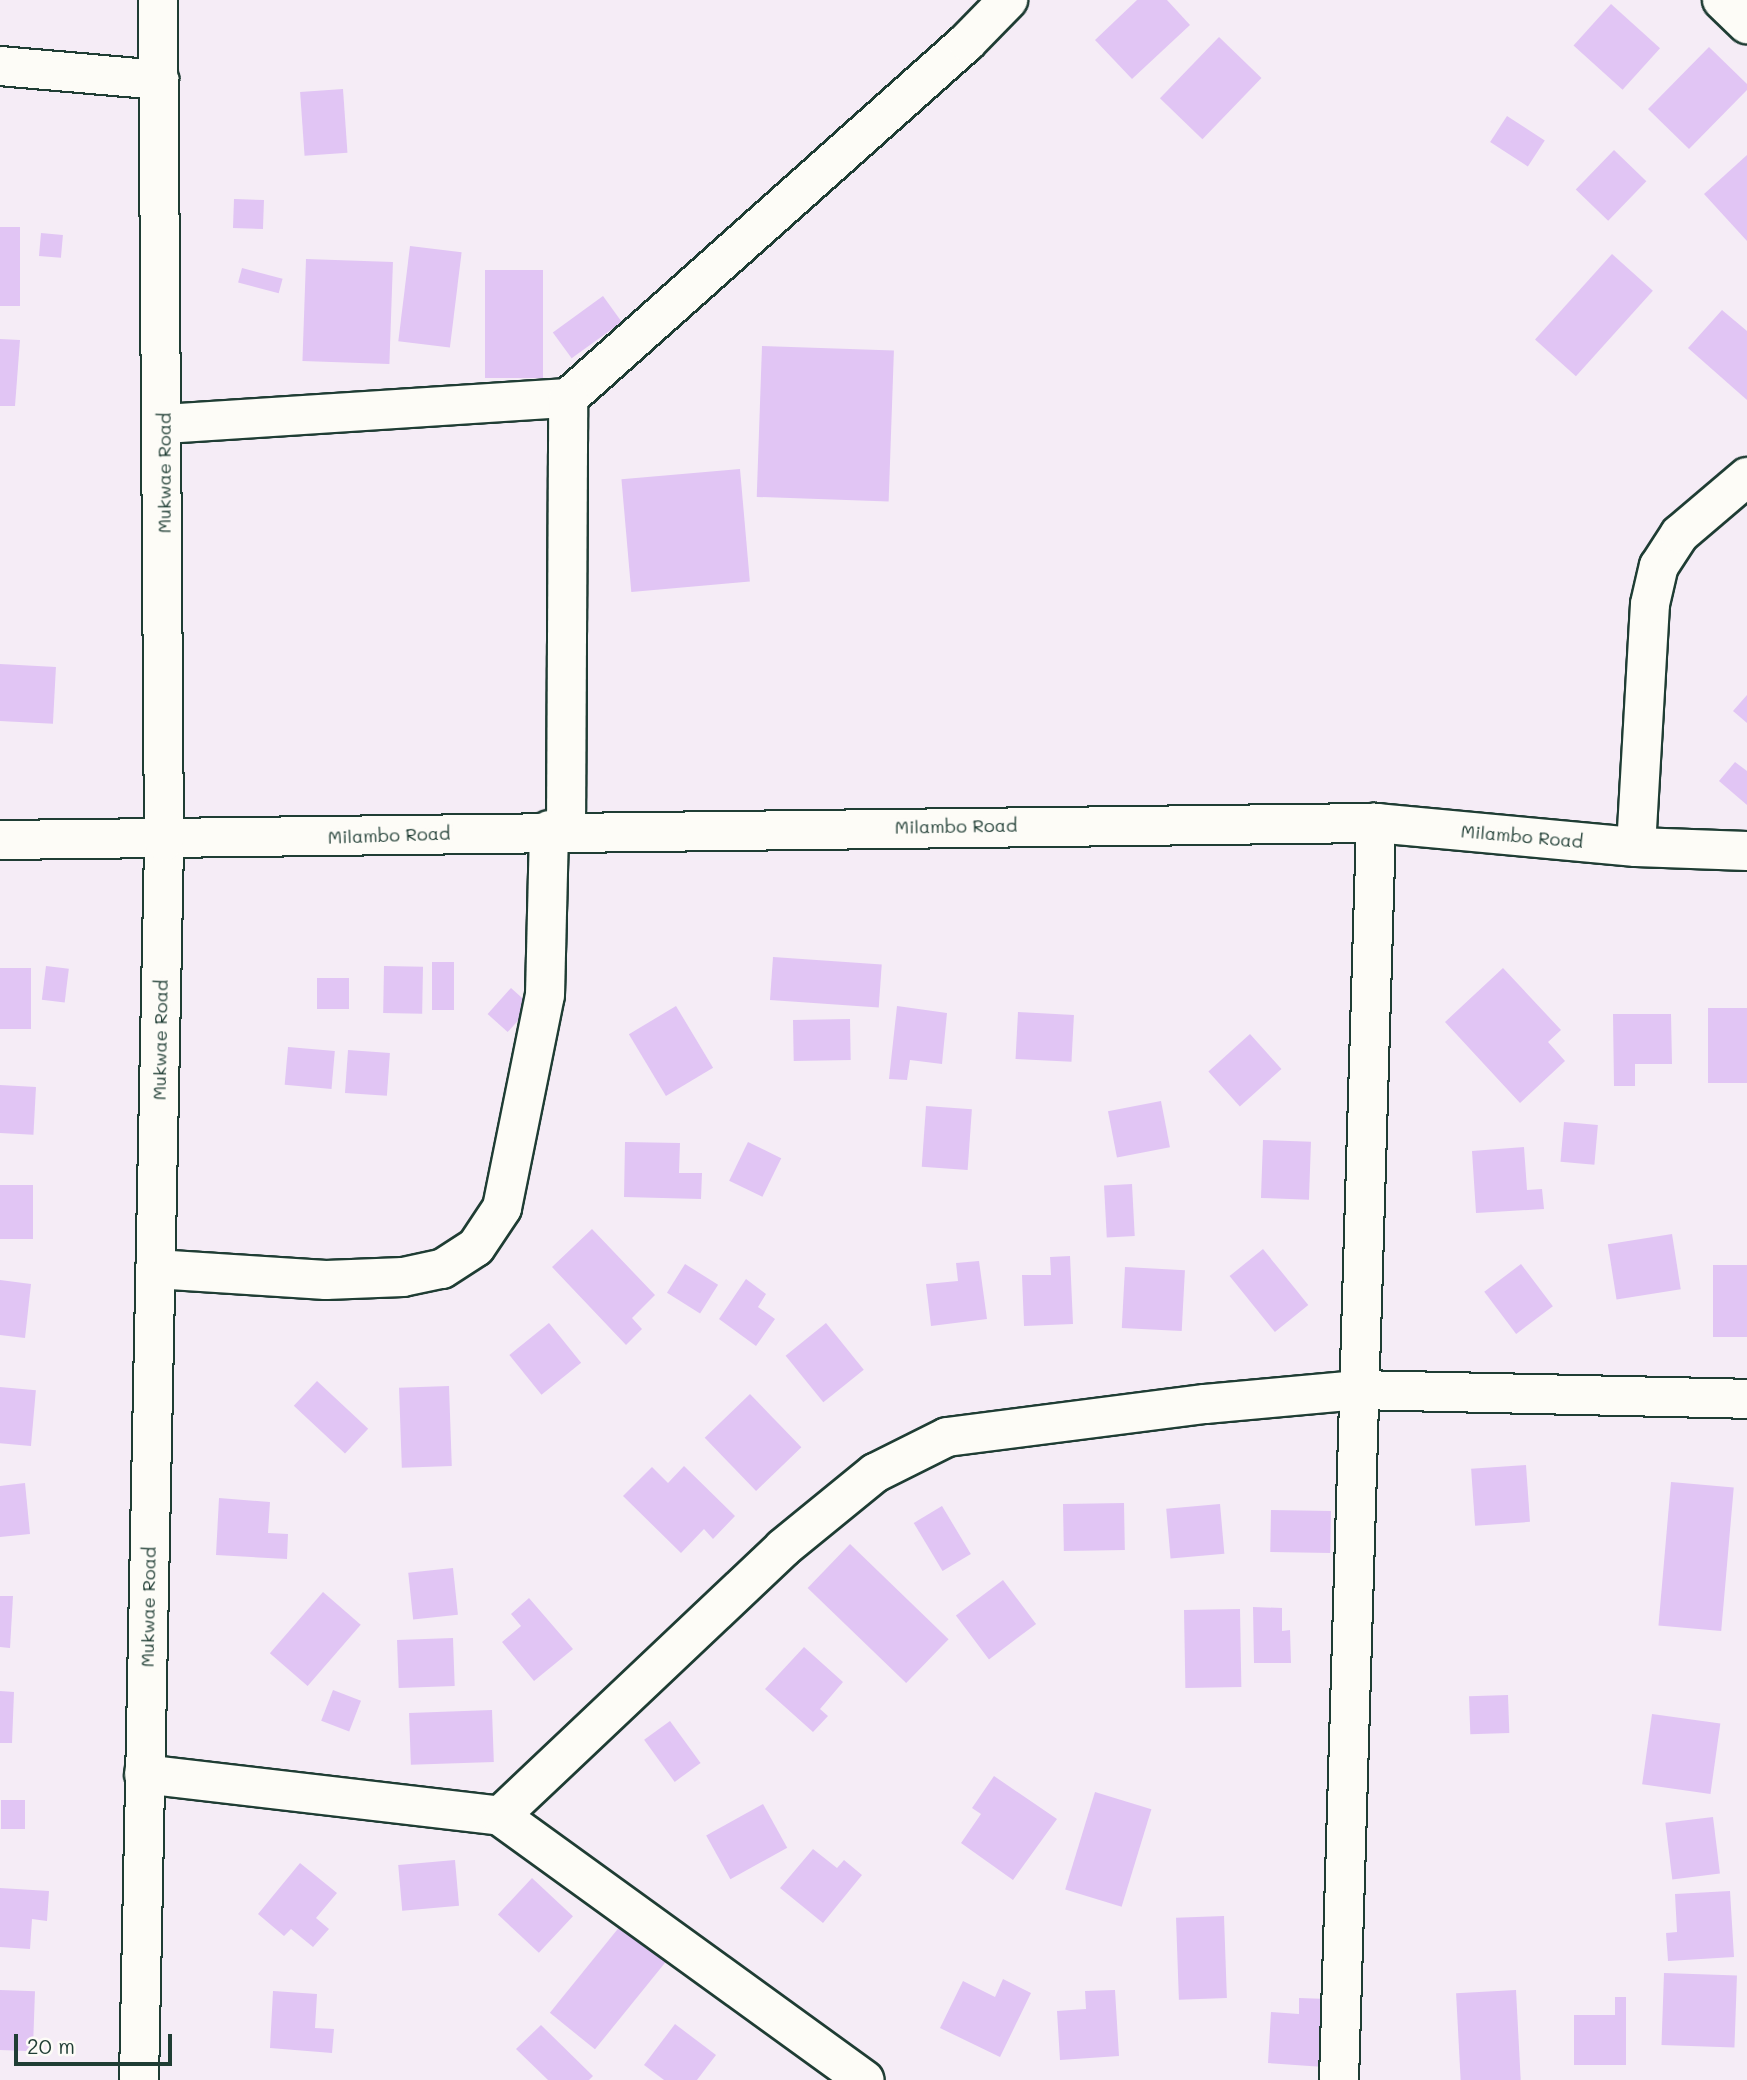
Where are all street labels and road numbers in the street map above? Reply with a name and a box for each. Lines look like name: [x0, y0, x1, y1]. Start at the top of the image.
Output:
street label: Mukwae Road: [153, 413, 175, 533]
street label: Milambo Road: [894, 814, 1018, 838]
street label: Milambo Road: [1460, 820, 1584, 852]
street label: Milambo Road: [327, 822, 451, 848]
street label: Mukwae Road: [148, 979, 172, 1101]
street label: Mukwae Road: [136, 1546, 160, 1668]

